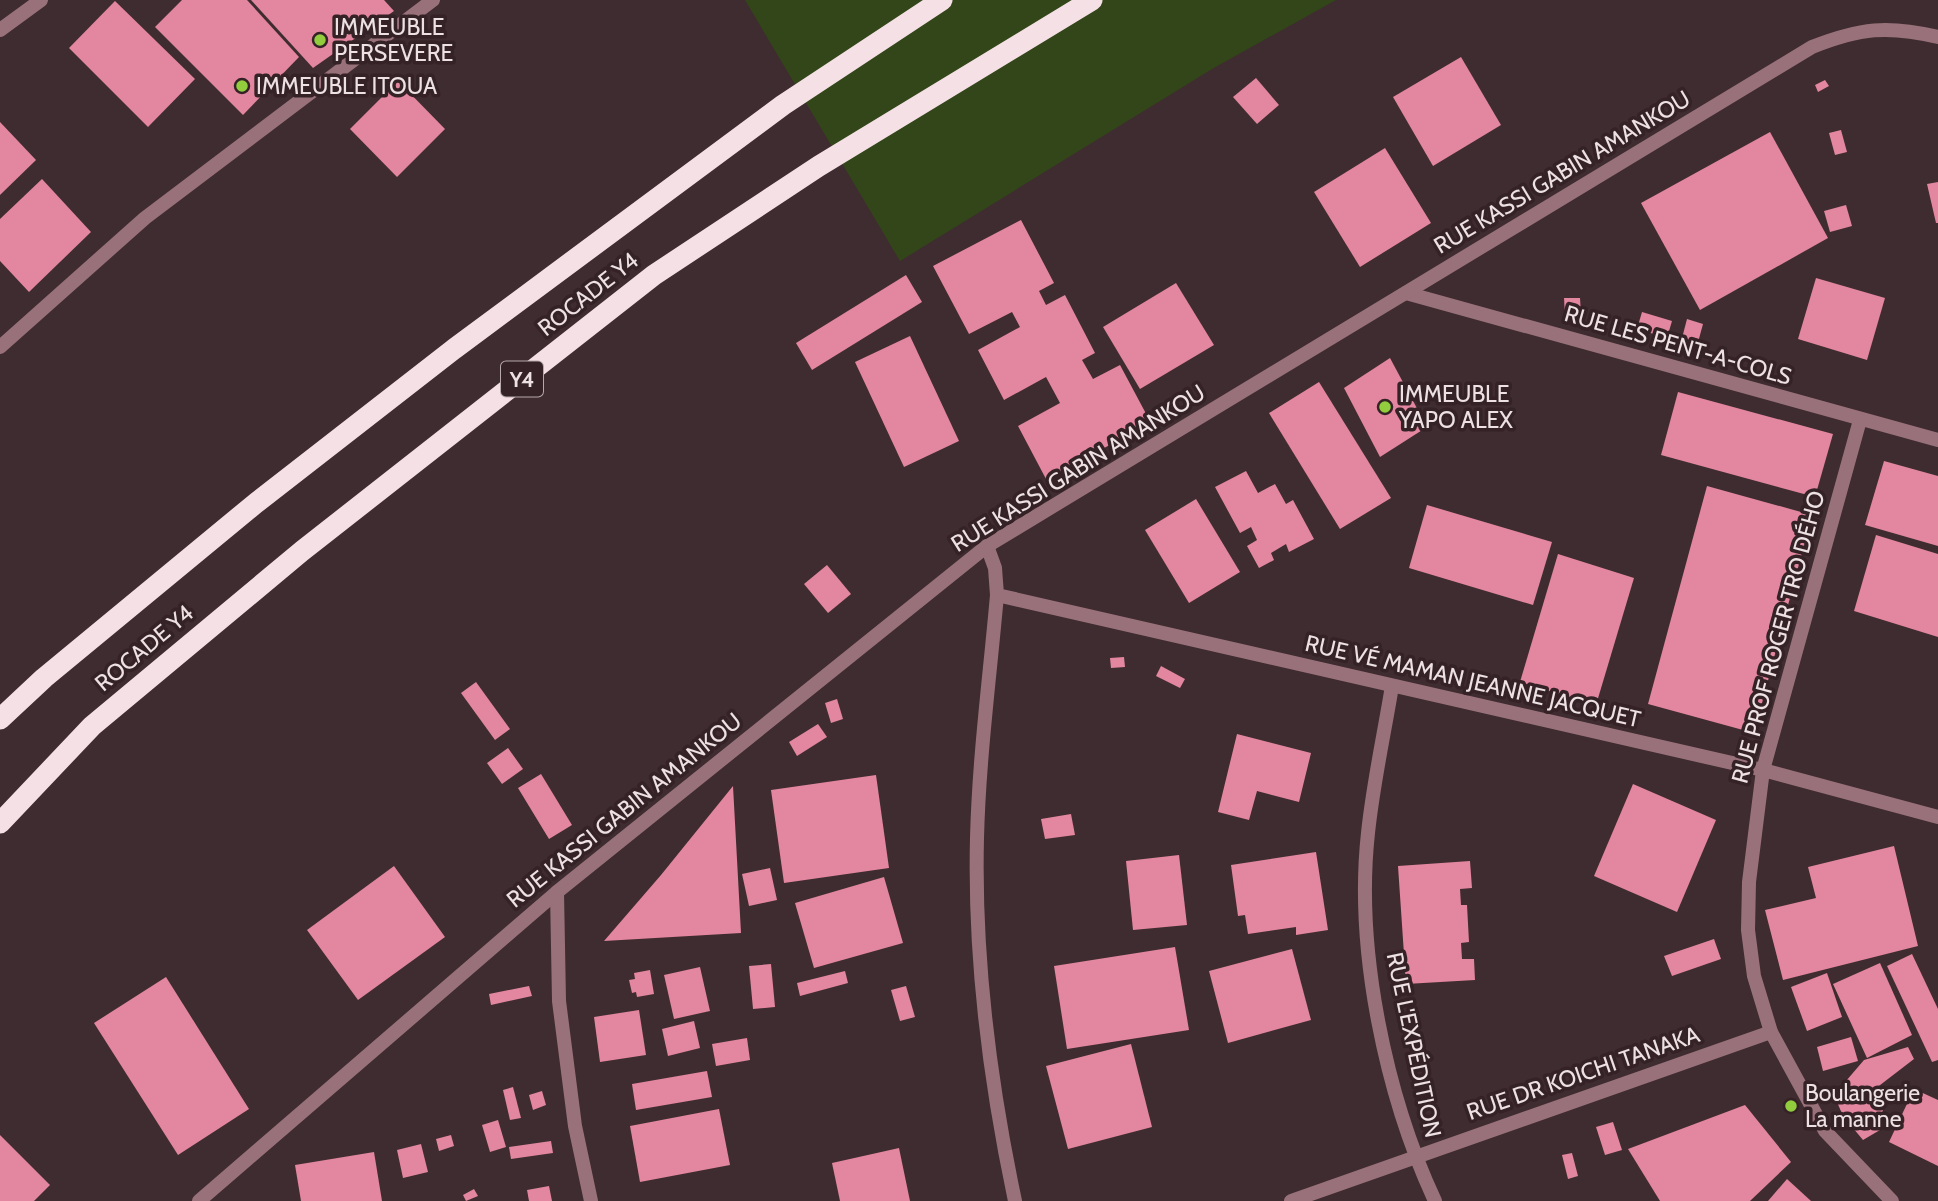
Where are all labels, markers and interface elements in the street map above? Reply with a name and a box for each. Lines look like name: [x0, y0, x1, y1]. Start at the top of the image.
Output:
place label: IMMEUBLE PERSEVERE: [334, 13, 453, 67]
marker: IMMEUBLE PERSEVERE: [312, 32, 328, 48]
place label: IMMEUBLE ITOUA: [256, 72, 437, 100]
marker: IMMEUBLE ITOUA: [234, 78, 250, 94]
street label: RUE KASSI GABIN AMANKOU: [1429, 84, 1695, 260]
street label: ROCADE Y4: [532, 246, 644, 342]
street label: RUE LES PENT-A-COLS: [1561, 299, 1795, 391]
road number: Y4: [501, 362, 543, 396]
street label: RUE KASSI GABIN AMANKOU: [946, 378, 1210, 558]
place label: IMMEUBLE YAPO ALEX: [1398, 380, 1513, 434]
marker: IMMEUBLE YAPO ALEX: [1377, 399, 1393, 415]
street label: RUE PROF ROGER TRO DÉHO: [1724, 487, 1831, 786]
street label: ROCADE Y4: [89, 599, 199, 697]
street label: RUE VÉ MAMAN JEANNE JACQUET: [1302, 628, 1644, 733]
street label: RUE KASSI GABIN AMANKOU: [501, 707, 747, 913]
street label: RUE L'EXPÉDITION: [1381, 950, 1448, 1140]
street label: RUE DR KOICHI TANAKA: [1463, 1020, 1703, 1126]
place label: Boulangerie La manne: [1805, 1079, 1920, 1133]
marker: Boulangerie La manne: [1783, 1098, 1799, 1114]

